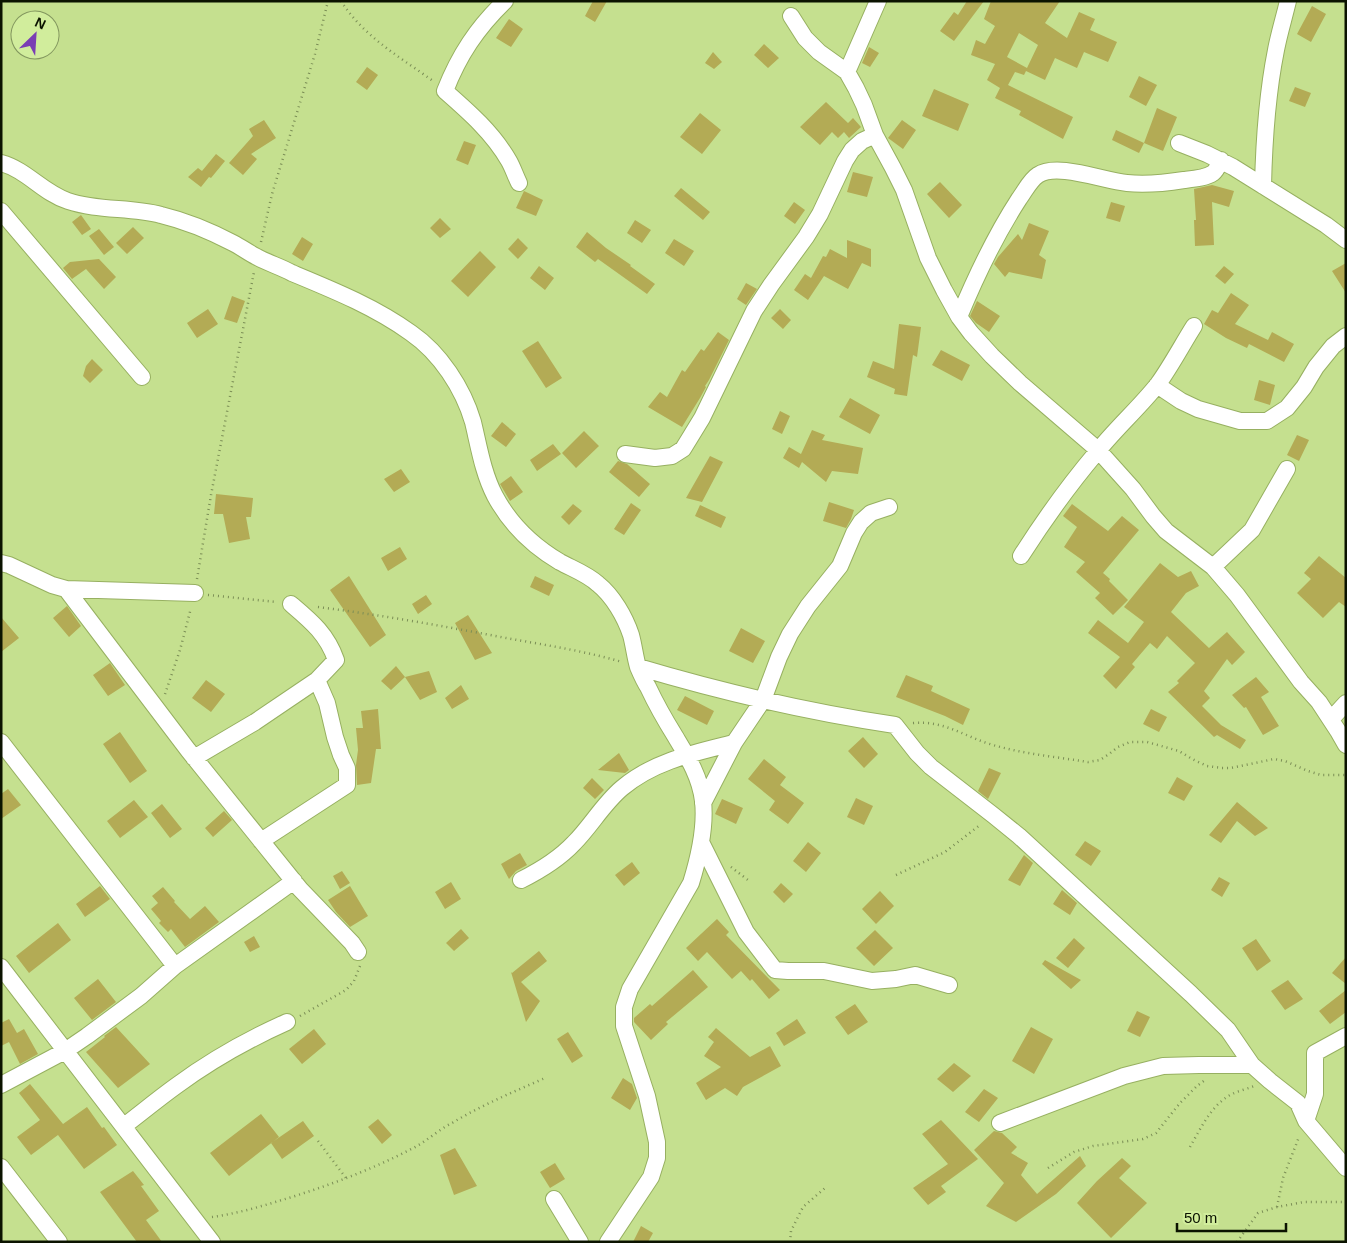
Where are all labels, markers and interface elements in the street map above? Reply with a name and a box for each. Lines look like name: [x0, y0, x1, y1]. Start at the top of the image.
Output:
north arrow: [10, 10, 60, 60]
text: N: [33, 14, 48, 33]
scale bar: [1177, 1200, 1286, 1232]
text: 50 m: [1184, 1209, 1217, 1226]

